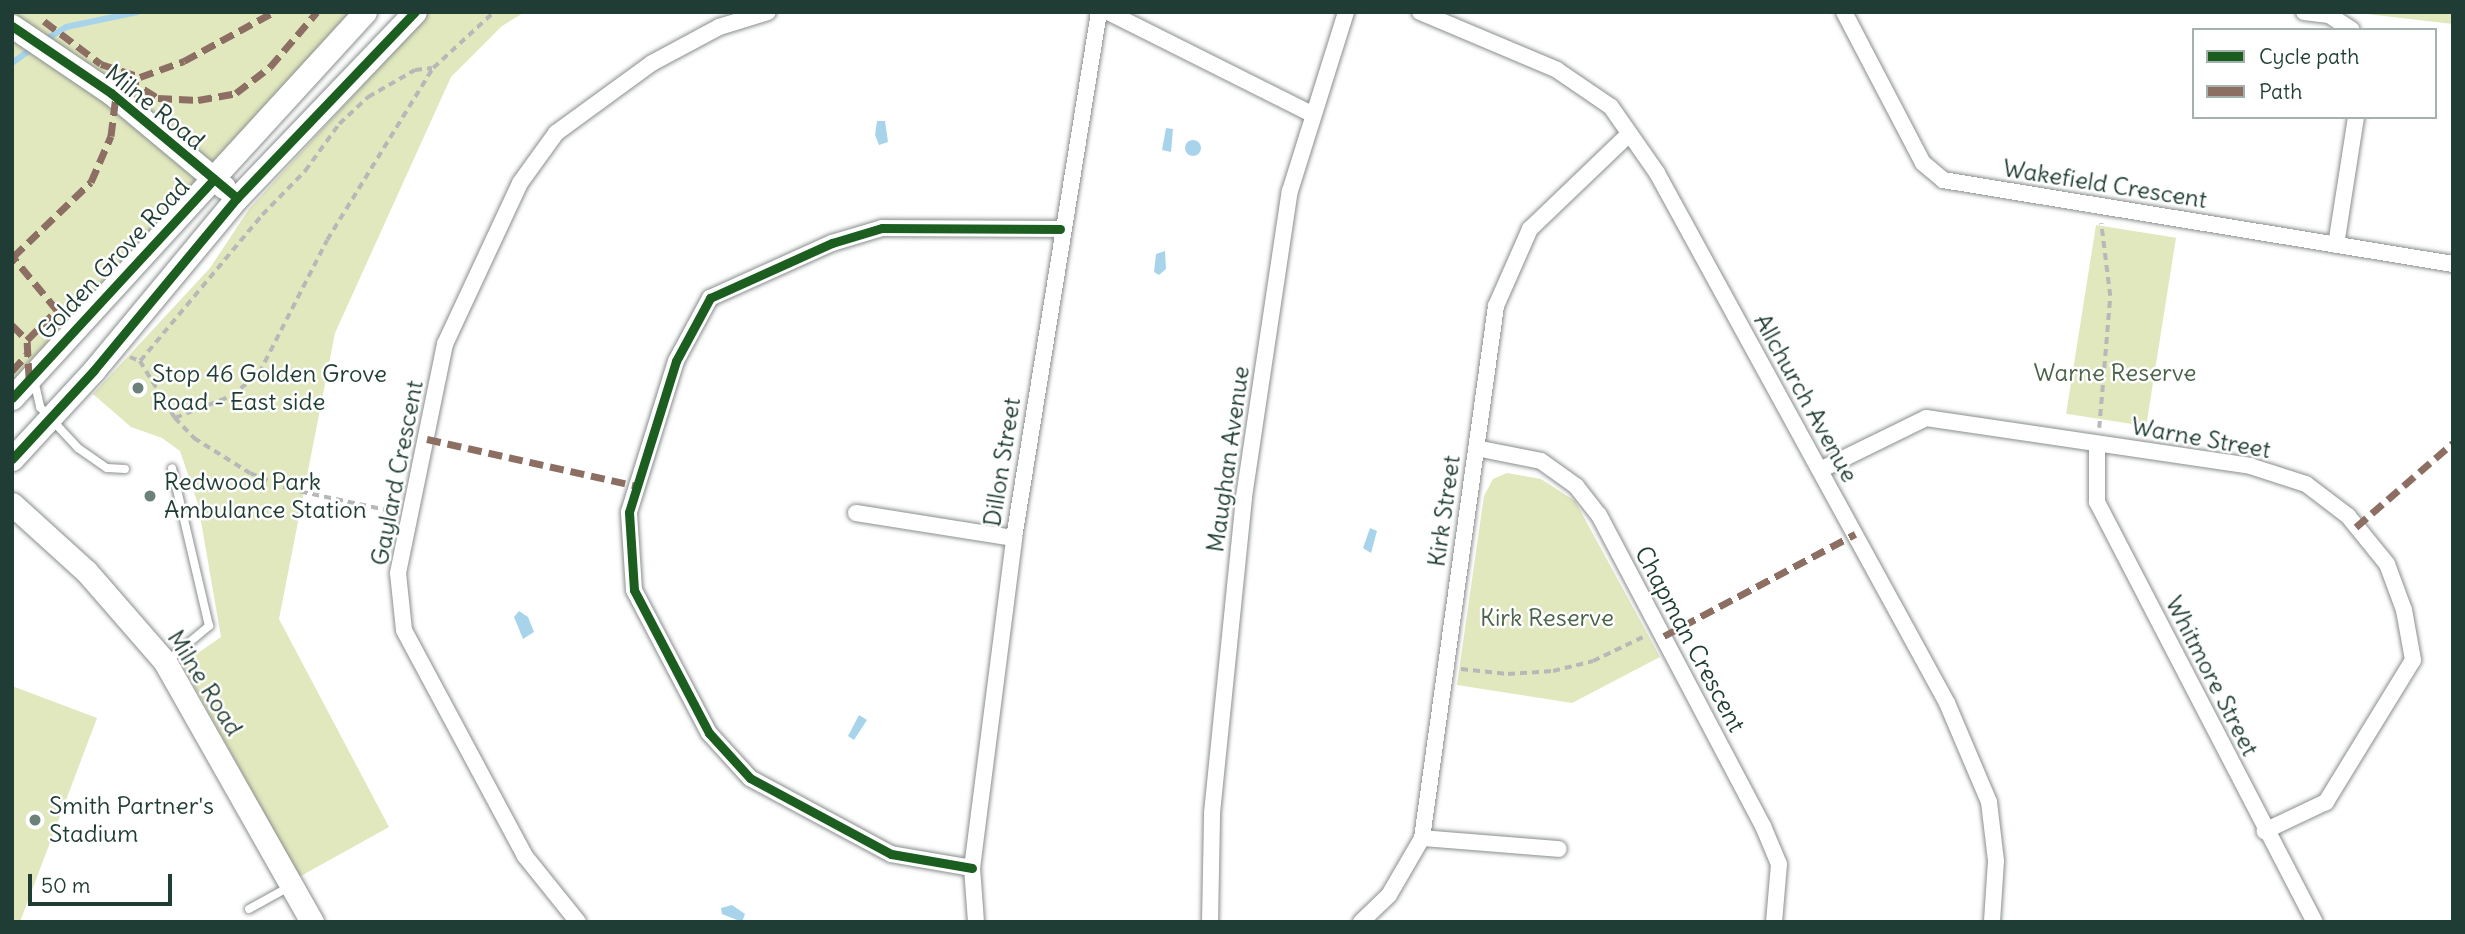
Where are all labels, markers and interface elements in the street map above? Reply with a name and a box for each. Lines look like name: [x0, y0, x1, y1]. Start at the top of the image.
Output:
legend: [2192, 28, 2437, 119]
text: Cycle path: [2259, 43, 2359, 70]
street label: Milne Road: [100, 58, 210, 156]
text: Path: [2259, 78, 2302, 105]
street label: Wakefield Crescent: [2001, 154, 2209, 214]
street label: Golden Grove Road: [31, 173, 195, 345]
street label: Allchurch Avenue: [1748, 309, 1864, 487]
park label: Warne Reserve: [2034, 359, 2196, 387]
place label: Stop 46 Golden Grove Road - East side: [152, 360, 387, 416]
street label: Maughan Avenue: [1201, 364, 1255, 554]
street label: Gaylard Crescent: [365, 378, 429, 568]
marker: Stop 46 Golden Grove Road - East side: [130, 380, 146, 396]
street label: Dillon Street: [978, 395, 1026, 529]
street label: Warne Street: [2129, 412, 2273, 464]
street label: Kirk Street: [1422, 454, 1466, 568]
place label: Redwood Park Ambulance Station: [164, 468, 367, 524]
marker: Redwood Park Ambulance Station: [142, 488, 158, 504]
street label: Chapman Crescent: [1629, 541, 1751, 737]
street label: Whitmore Street: [2159, 591, 2265, 761]
park label: Kirk Reserve: [1480, 604, 1614, 632]
street label: Milne Road: [161, 625, 249, 741]
place label: Smith Partner's Stadium: [49, 792, 214, 848]
marker: Smith Partner's Stadium: [27, 812, 43, 828]
scale bar: [32, 860, 175, 904]
text: 50 m: [41, 872, 90, 899]

